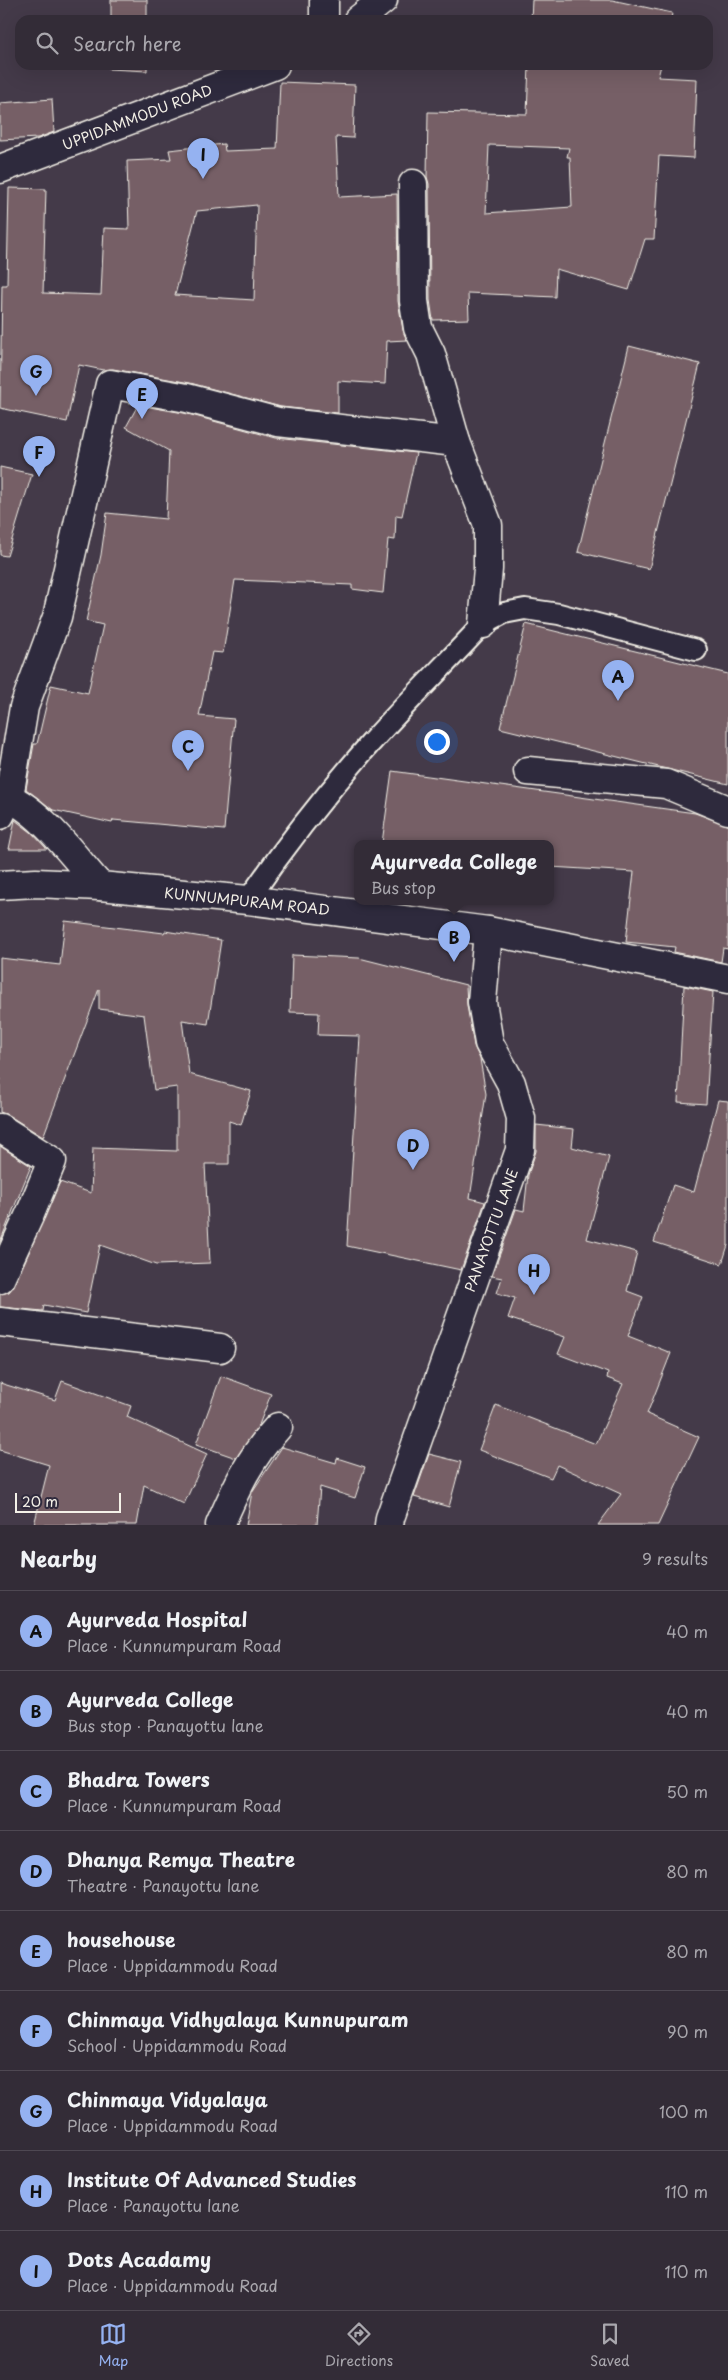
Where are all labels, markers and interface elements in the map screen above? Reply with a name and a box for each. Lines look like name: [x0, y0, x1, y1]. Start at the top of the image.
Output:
search box: [15, 15, 713, 70]
icon: search: [33, 29, 61, 57]
text: Search here: [73, 29, 182, 57]
street label: UPPIDAMMODU ROAD: [59, 80, 215, 154]
pin: I: [187, 138, 219, 179]
pin: G: [20, 355, 52, 396]
pin: E: [126, 378, 158, 419]
pin: F: [23, 436, 55, 477]
pin: A: [602, 660, 634, 701]
your location: [424, 729, 450, 755]
pin: C: [172, 730, 204, 771]
popup: [354, 840, 554, 905]
text: Ayurveda College: [371, 847, 537, 875]
text: Bus stop: [371, 875, 436, 899]
street label: KUNNUMPURAM ROAD: [163, 882, 331, 920]
pin: B: [438, 921, 470, 962]
pin: D: [397, 1129, 429, 1170]
street label: PANAYOTTU LANE: [459, 1165, 523, 1295]
pin: H: [518, 1254, 550, 1295]
scale bar: [15, 1490, 121, 1513]
text: 20 m: [22, 1491, 58, 1512]
text: Nearby: [20, 1542, 97, 1574]
text: 9 results: [642, 1546, 708, 1570]
text: Ayurveda Hospital: [67, 1605, 247, 1633]
text: A: [30, 1619, 42, 1643]
text: 40 m: [666, 1619, 708, 1643]
text: Place · Kunnumpuram Road: [67, 1633, 281, 1657]
text: Ayurveda College: [67, 1685, 233, 1713]
text: B: [31, 1699, 41, 1723]
text: 40 m: [666, 1699, 708, 1723]
text: Bus stop · Panayottu lane: [67, 1713, 264, 1737]
text: Bhadra Towers: [67, 1765, 210, 1793]
text: C: [30, 1779, 42, 1803]
text: 50 m: [667, 1779, 708, 1803]
text: Place · Kunnumpuram Road: [67, 1793, 281, 1817]
text: Dhanya Remya Theatre: [67, 1845, 295, 1873]
text: D: [30, 1859, 42, 1883]
text: 80 m: [666, 1859, 708, 1883]
text: Theatre · Panayottu lane: [67, 1873, 259, 1897]
text: househouse: [67, 1925, 175, 1953]
text: E: [31, 1939, 41, 1963]
text: 80 m: [666, 1939, 708, 1963]
text: Place · Uppidammodu Road: [67, 1953, 278, 1977]
text: Chinmaya Vidhyalaya Kunnupuram: [67, 2005, 409, 2033]
text: F: [31, 2019, 41, 2043]
text: 90 m: [667, 2019, 708, 2043]
text: School · Uppidammodu Road: [67, 2033, 287, 2057]
text: Chinmaya Vidyalaya: [67, 2085, 268, 2113]
text: G: [29, 2099, 43, 2123]
text: 100 m: [659, 2099, 708, 2123]
text: Place · Uppidammodu Road: [67, 2113, 278, 2137]
text: Institute Of Advanced Studies: [67, 2165, 356, 2193]
text: H: [30, 2179, 42, 2203]
text: 110 m: [665, 2179, 708, 2203]
text: Place · Panayottu lane: [67, 2193, 240, 2217]
text: Dots Acadamy: [67, 2245, 211, 2273]
text: I: [33, 2259, 39, 2283]
text: 110 m: [665, 2259, 708, 2283]
text: Place · Uppidammodu Road: [67, 2273, 278, 2297]
tab: Map: [98, 2320, 128, 2371]
tab: Directions: [325, 2320, 393, 2371]
tab: Saved: [590, 2320, 630, 2371]

